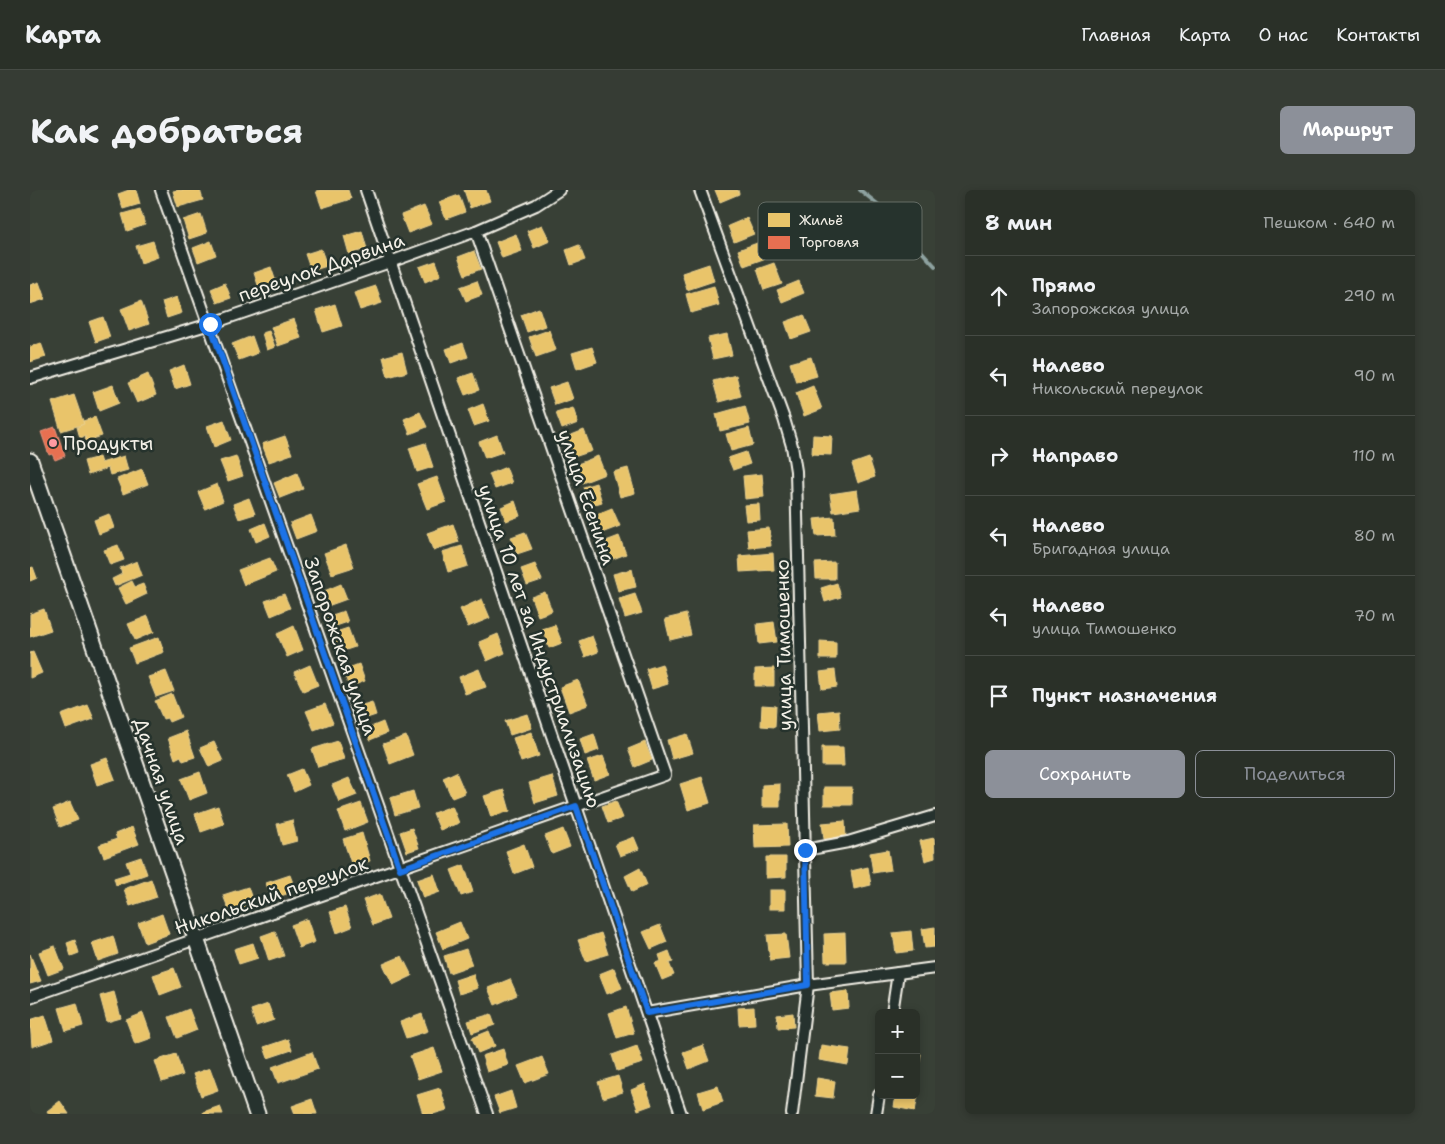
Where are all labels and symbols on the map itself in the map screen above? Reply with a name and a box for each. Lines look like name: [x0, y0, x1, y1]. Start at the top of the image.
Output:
legend: [758, 202, 922, 260]
text: Жильё: [799, 211, 843, 229]
street label: переулок Дарвина: [235, 227, 408, 308]
text: Торговля: [799, 233, 859, 251]
route start: [199, 313, 222, 336]
street label: улица Есенина: [552, 426, 621, 568]
place label: Продукты: [63, 431, 153, 456]
marker: Продукты: [47, 437, 59, 449]
street label: улица 10 лет за Индустриализацию: [472, 481, 607, 811]
street label: Запорожская улица: [298, 554, 383, 739]
street label: улица Тимошенко: [770, 559, 797, 731]
street label: Дачная улица: [128, 714, 195, 848]
route end: [794, 839, 817, 862]
street label: Никольский переулок: [171, 851, 371, 940]

